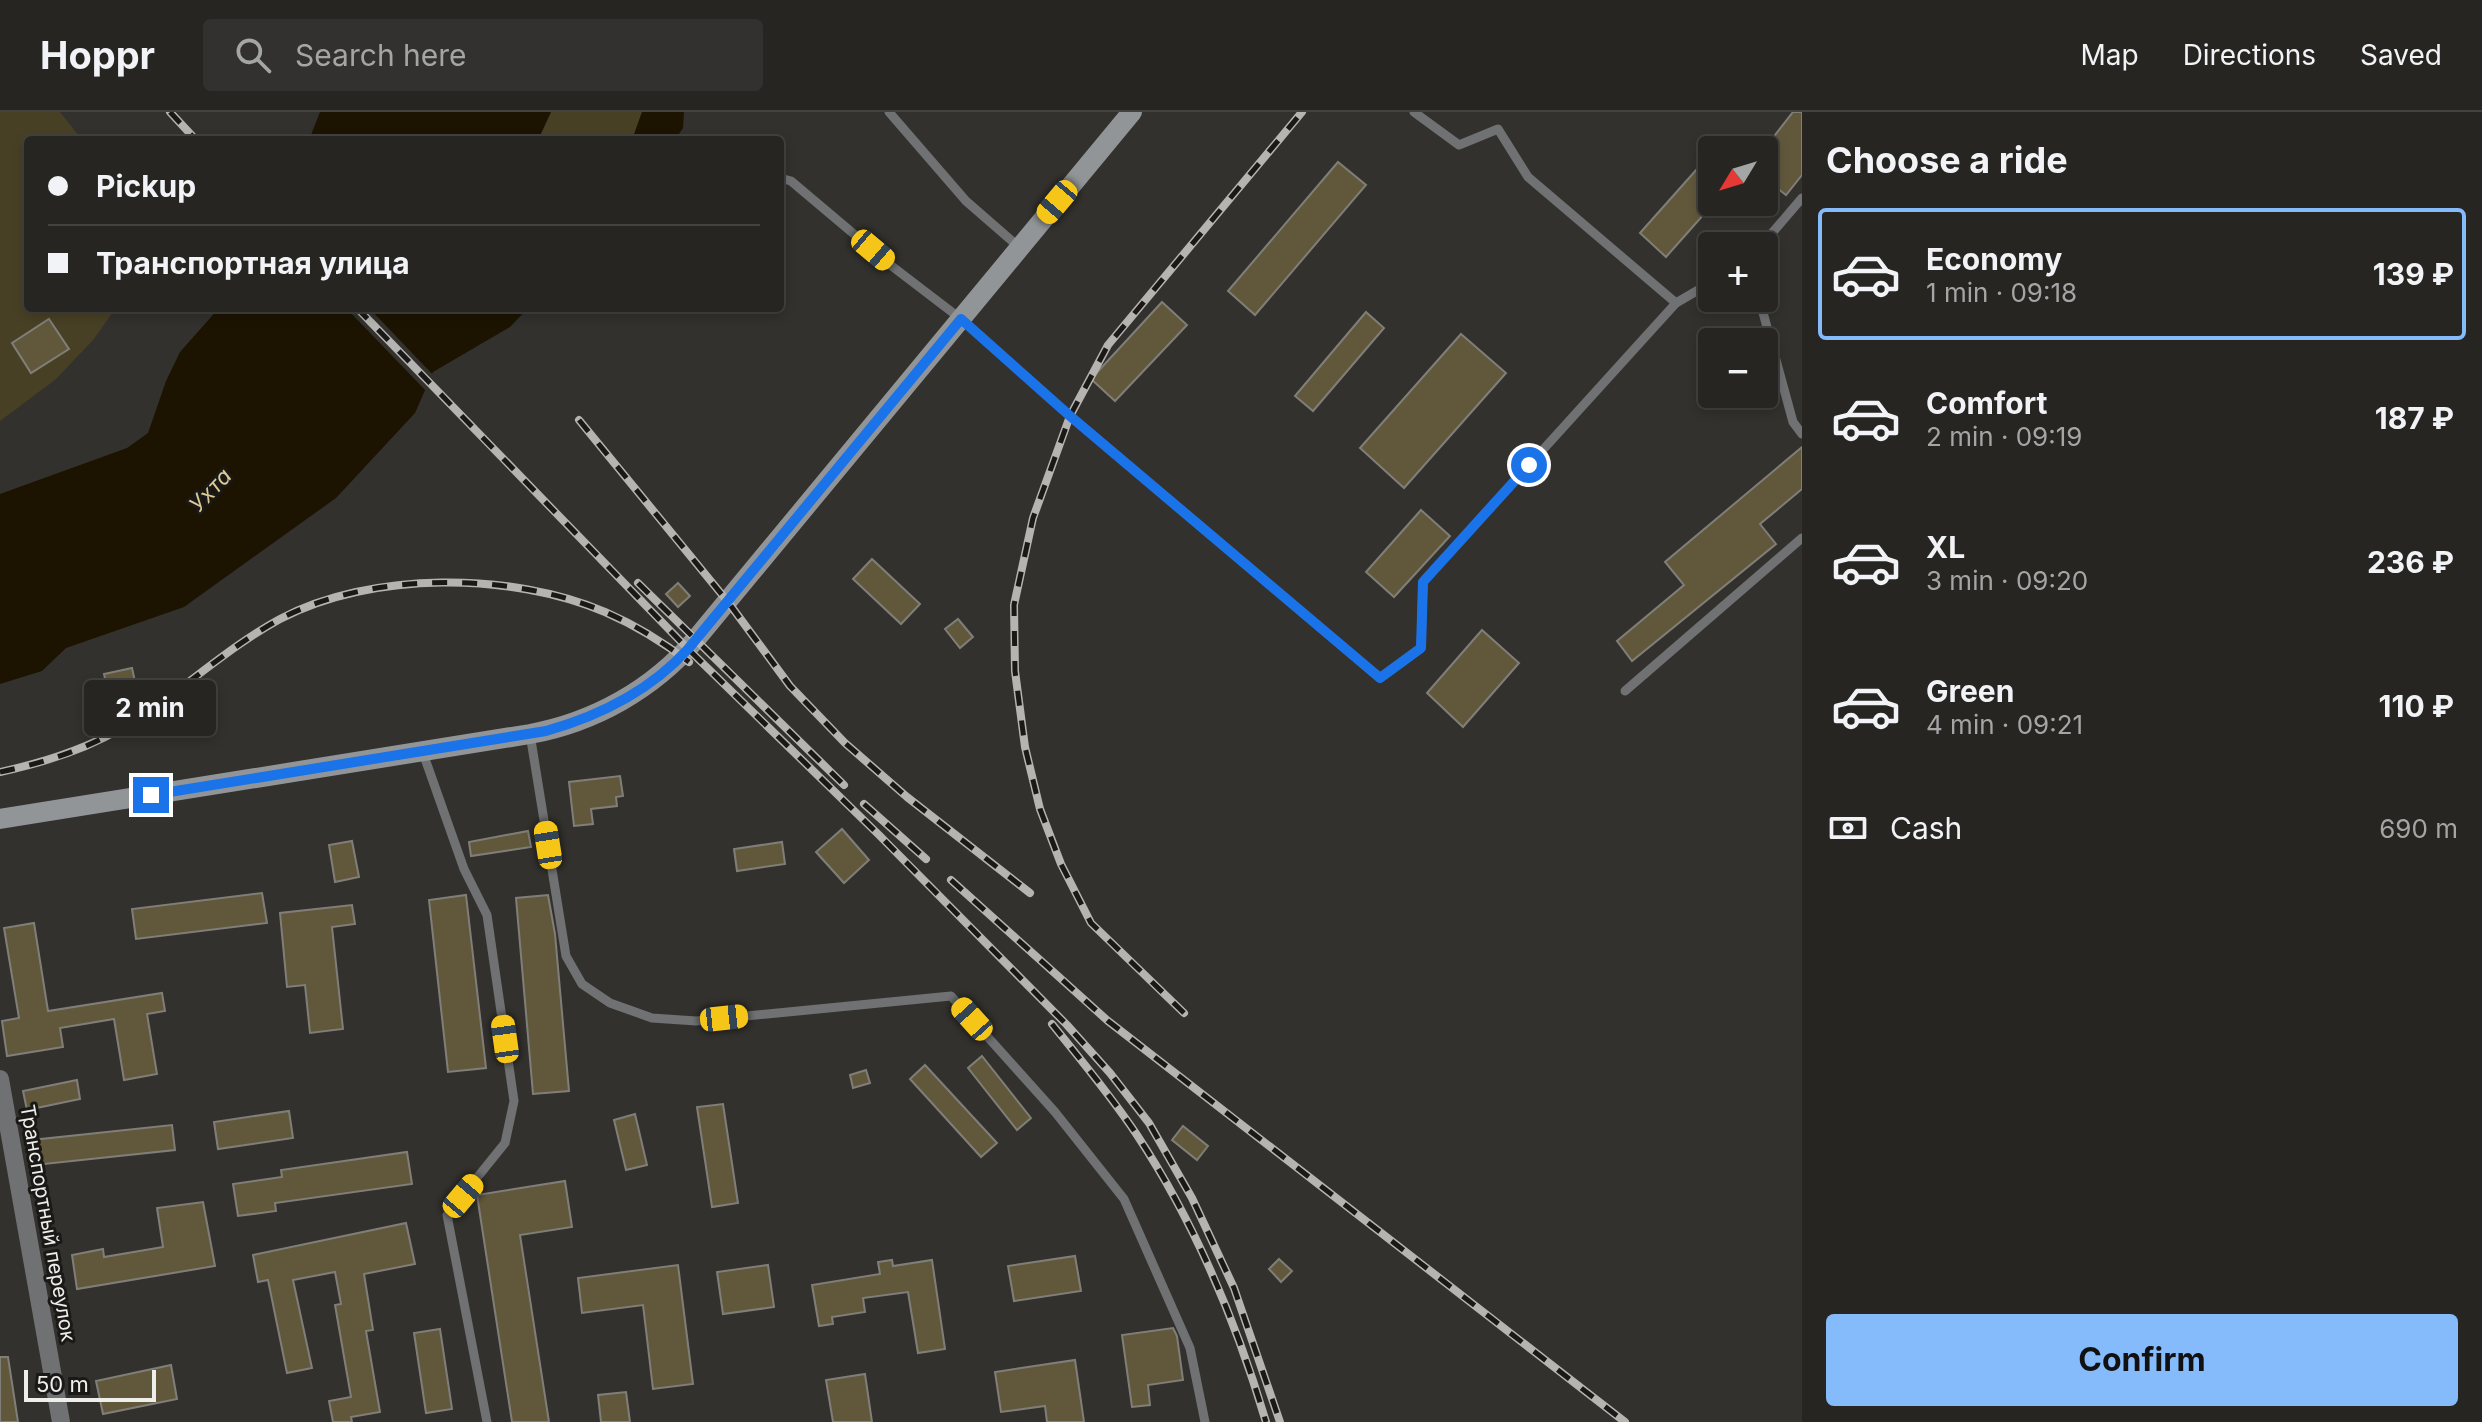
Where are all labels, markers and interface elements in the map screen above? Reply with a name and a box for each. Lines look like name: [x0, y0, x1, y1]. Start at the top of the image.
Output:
search box: [203, 19, 763, 91]
text: Hoppr: [40, 32, 155, 78]
icon: search: [231, 33, 275, 77]
text: Search here: [295, 37, 467, 73]
text: Map: [2080, 38, 2139, 72]
text: Directions: [2183, 38, 2316, 72]
text: Saved: [2360, 38, 2442, 72]
north arrow: [1698, 136, 1778, 216]
map controls: [1698, 136, 1778, 408]
text: Choose a ride: [1826, 138, 2068, 182]
text: Pickup: [96, 168, 196, 204]
car: [1032, 176, 1082, 228]
car: [847, 225, 899, 275]
button: +: [1698, 232, 1778, 312]
icon: car: [1830, 238, 1902, 310]
text: Economy: [1926, 241, 2062, 277]
text: Транспортная улица: [96, 245, 410, 281]
text: 139 ₽: [2373, 256, 2454, 292]
text: 1 min · 09:18: [1926, 277, 2077, 308]
button: −: [1698, 328, 1778, 408]
icon: car: [1830, 382, 1902, 454]
text: Comfort: [1926, 385, 2047, 421]
text: 187 ₽: [2375, 400, 2454, 436]
text: 2 min · 09:19: [1926, 421, 2082, 452]
route start: [1511, 447, 1547, 483]
water label: Ухта: [183, 463, 237, 517]
icon: car: [1830, 526, 1902, 598]
text: XL: [1926, 529, 1965, 565]
text: 236 ₽: [2367, 544, 2454, 580]
text: 3 min · 09:20: [1926, 565, 2088, 596]
icon: car: [1830, 670, 1902, 742]
text: Green: [1926, 673, 2014, 709]
callout: 2 min: [85, 679, 217, 735]
text: 110 ₽: [2379, 688, 2454, 724]
text: 2 min: [115, 692, 185, 723]
text: 4 min · 09:21: [1926, 709, 2083, 740]
route end: [133, 777, 169, 813]
icon: cash: [1826, 806, 1870, 850]
text: Cash: [1890, 810, 1962, 846]
text: 690 m: [2379, 813, 2458, 844]
car: [532, 819, 564, 871]
car: [947, 993, 997, 1045]
car: [699, 1004, 749, 1032]
car: [490, 1014, 520, 1064]
street label: Транспортный переулок: [15, 1103, 81, 1343]
car: [438, 1170, 488, 1222]
button: Confirm: [1826, 1314, 2458, 1406]
scale bar: [24, 1366, 156, 1402]
text: 50 m: [36, 1371, 89, 1397]

